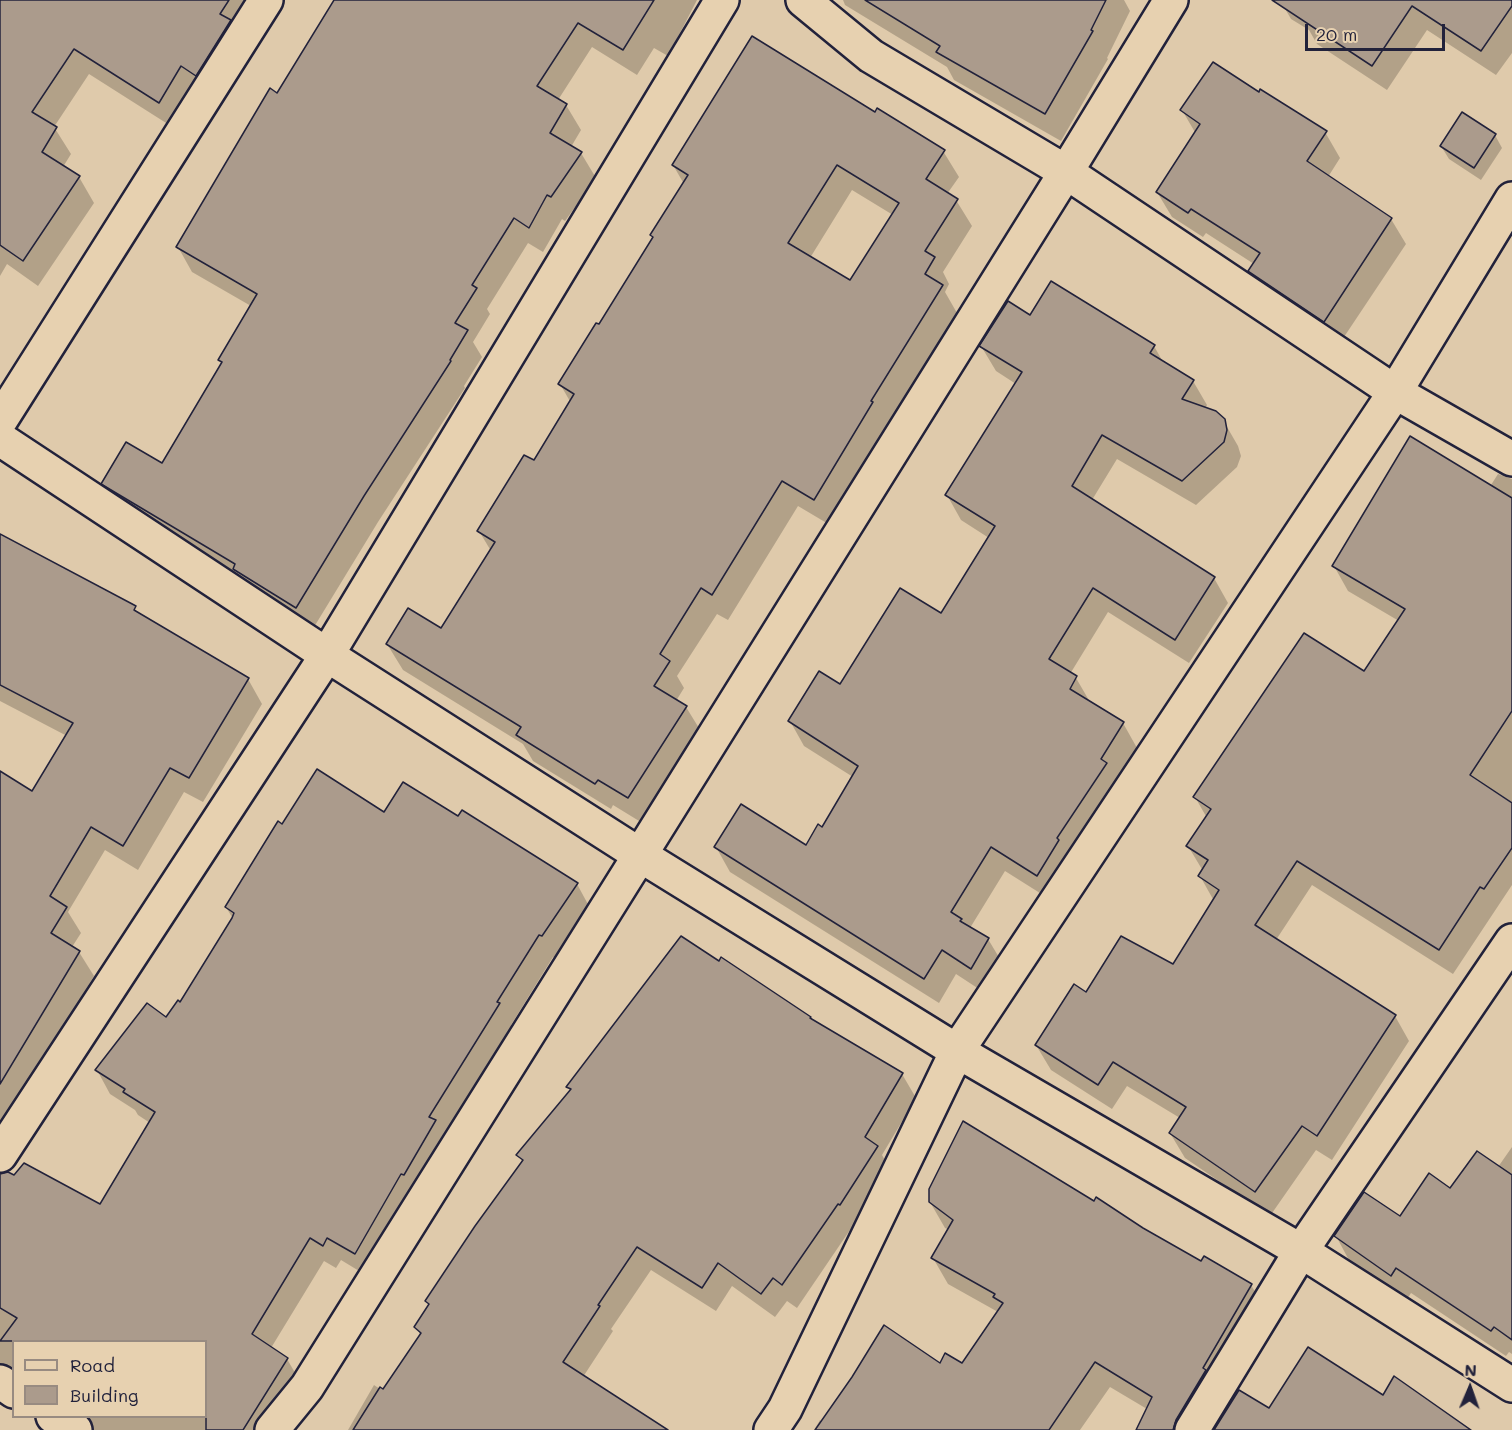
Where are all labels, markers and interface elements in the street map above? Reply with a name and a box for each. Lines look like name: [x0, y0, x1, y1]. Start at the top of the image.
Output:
scale bar: [1308, 12, 1448, 50]
text: 20 m: [1316, 22, 1357, 46]
legend: [12, 1340, 207, 1418]
text: Road: [70, 1353, 115, 1377]
north arrow: [1440, 1358, 1500, 1418]
text: N: [1464, 1359, 1477, 1380]
text: Building: [70, 1383, 138, 1407]

